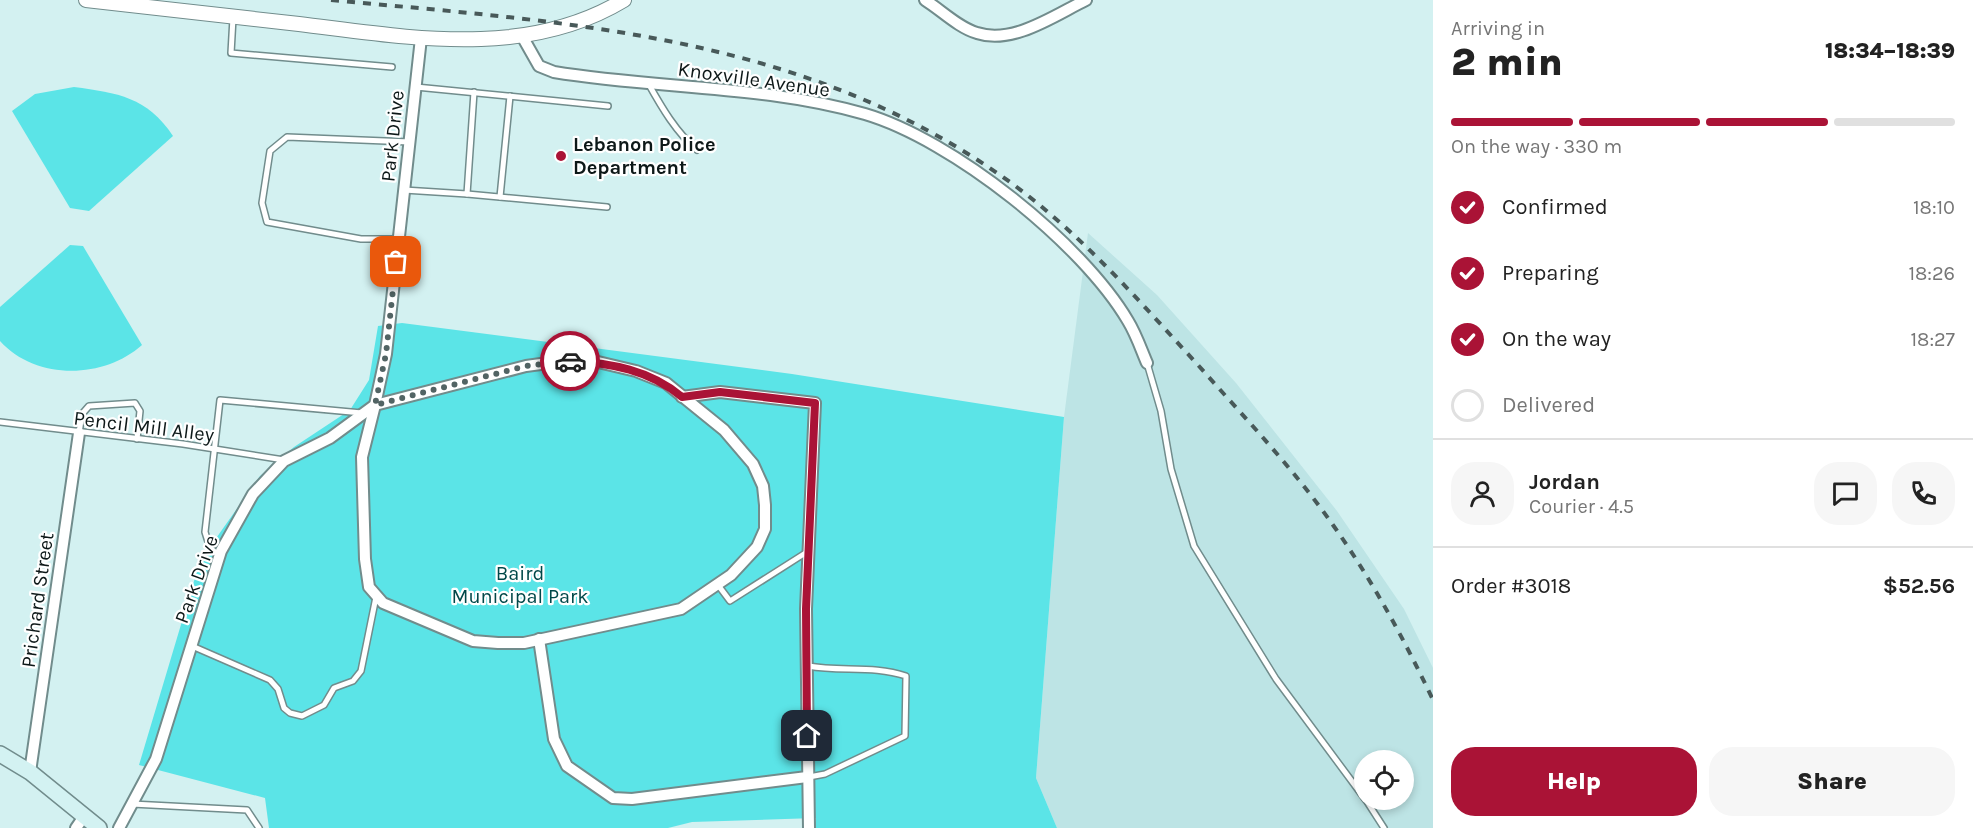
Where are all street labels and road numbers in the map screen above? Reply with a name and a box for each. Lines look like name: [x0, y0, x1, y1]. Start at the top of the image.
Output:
street label: Knoxville Avenue: [676, 57, 832, 102]
street label: Park Drive: [376, 89, 409, 183]
street label: Pencil Mill Alley: [72, 406, 215, 447]
street label: Prichard Street: [17, 530, 58, 669]
street label: Park Drive: [170, 532, 223, 626]

